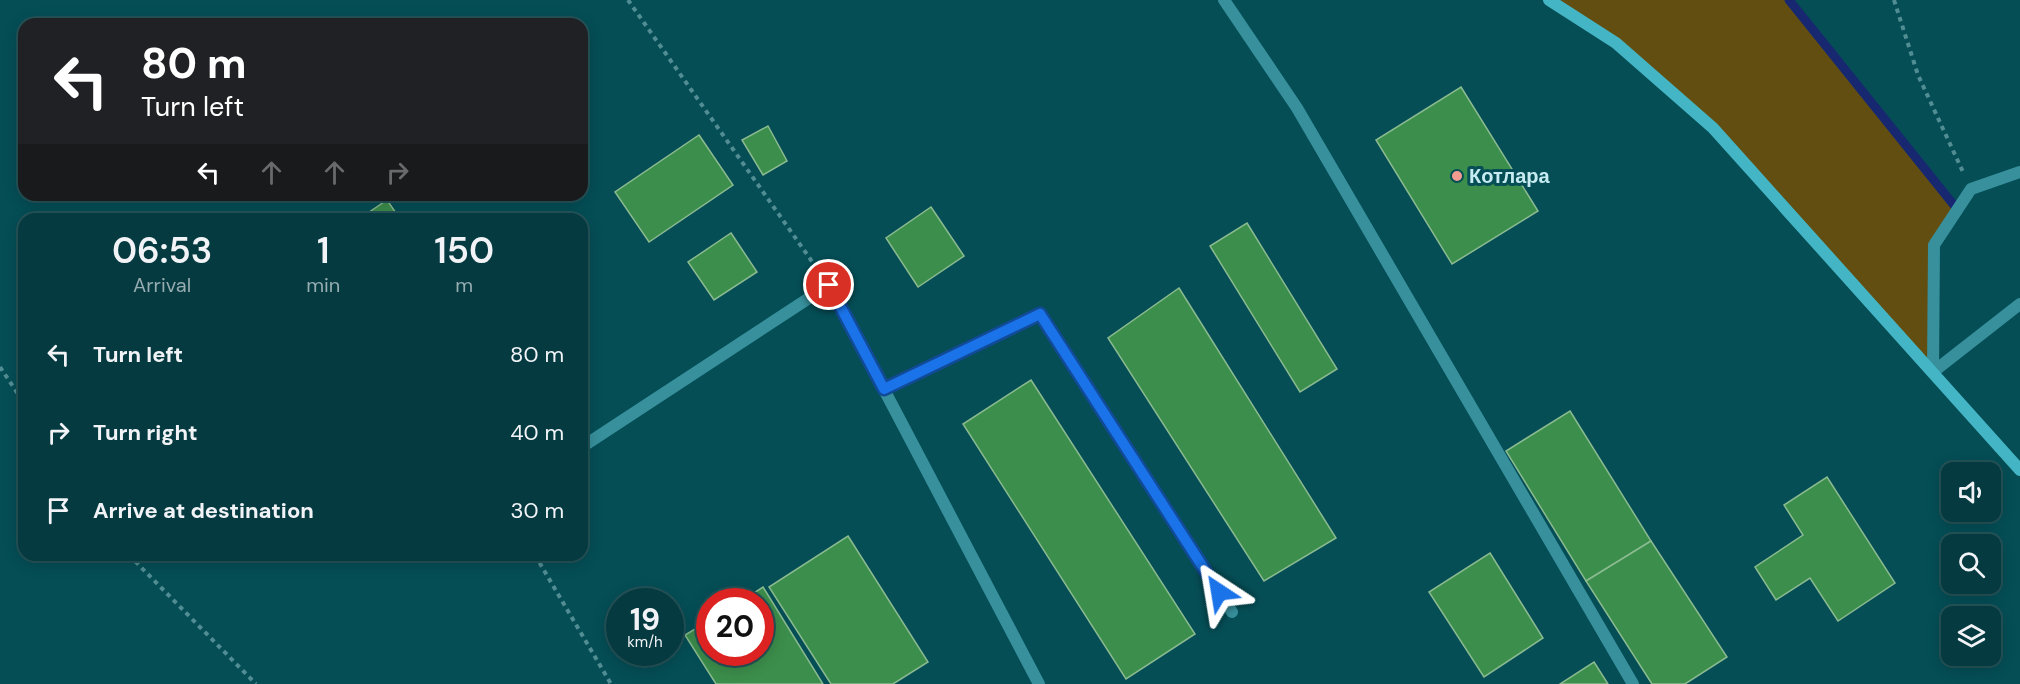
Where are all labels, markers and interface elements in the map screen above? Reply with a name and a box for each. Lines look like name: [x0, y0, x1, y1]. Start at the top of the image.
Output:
text: 80 m: [141, 36, 247, 91]
icon: left: [42, 42, 120, 120]
text: Turn left: [141, 89, 244, 124]
icon: left: [192, 156, 225, 189]
icon: ahead: [255, 156, 288, 189]
icon: ahead: [318, 156, 351, 189]
icon: right: [381, 156, 414, 189]
place label: Котлара: [1469, 163, 1551, 189]
marker: Котлара: [1450, 169, 1464, 183]
text: 06:53: [112, 227, 212, 274]
text: 1: [317, 227, 329, 274]
text: 150: [434, 227, 494, 274]
pin: [803, 259, 854, 310]
icon: arrive: [812, 268, 845, 301]
text: Arrival: [133, 272, 191, 298]
text: min: [306, 272, 340, 298]
text: m: [455, 272, 473, 298]
icon: left: [42, 338, 75, 371]
text: Turn left: [93, 340, 183, 369]
text: 80 m: [510, 340, 564, 369]
icon: right: [42, 416, 75, 449]
text: Turn right: [93, 418, 198, 447]
text: 40 m: [510, 418, 564, 447]
map controls: [1941, 462, 2001, 666]
button: sound: [1941, 462, 2001, 522]
icon: arrive: [42, 494, 75, 527]
text: Arrive at destination: [93, 496, 314, 525]
text: 30 m: [510, 496, 564, 525]
button: search: [1941, 534, 2001, 594]
position arrow: [1187, 560, 1251, 624]
speed limit sign: 20: [696, 588, 774, 666]
text: 19: [630, 600, 660, 639]
button: layers: [1941, 606, 2001, 666]
text: km/h: [627, 632, 663, 652]

